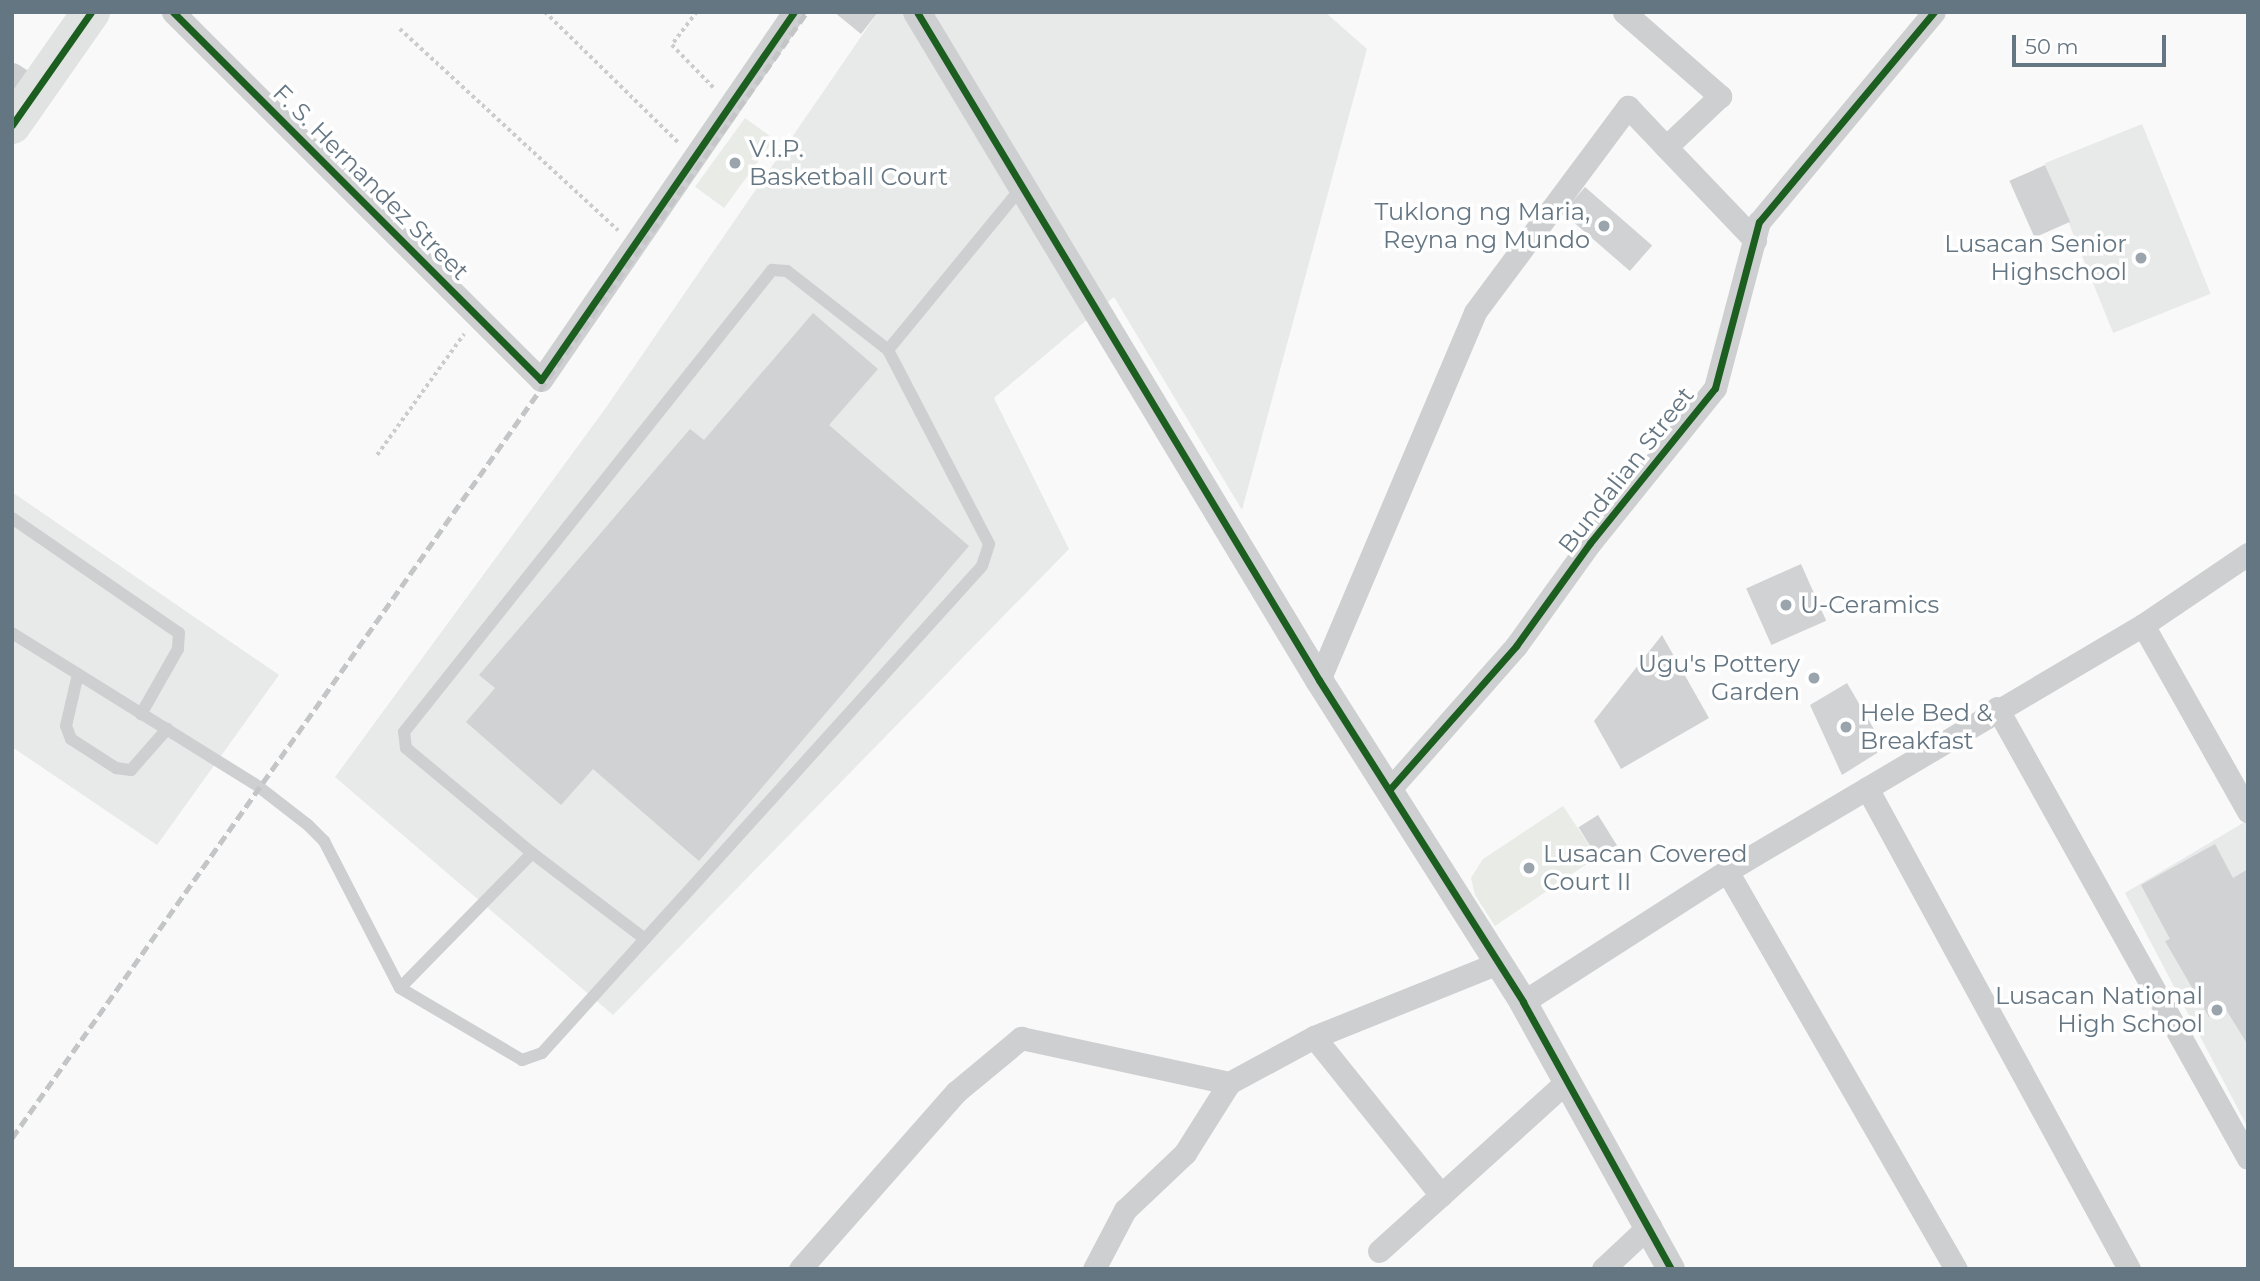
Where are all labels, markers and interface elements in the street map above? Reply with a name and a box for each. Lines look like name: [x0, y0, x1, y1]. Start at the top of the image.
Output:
scale bar: [2015, 21, 2169, 65]
text: 50 m: [2025, 34, 2079, 59]
street label: F. S. Hernandez Street: [267, 78, 475, 286]
place label: V.I.P. Basketball Court: [749, 135, 948, 191]
marker: V.I.P. Basketball Court: [727, 155, 743, 171]
place label: Tuklong ng Maria, Reyna ng Mundo: [1374, 198, 1590, 254]
marker: Tuklong ng Maria, Reyna ng Mundo: [1596, 218, 1612, 234]
place label: Lusacan Senior Highschool: [1944, 230, 2127, 286]
marker: Lusacan Senior Highschool: [2133, 250, 2149, 266]
street label: Bundalian Street: [1552, 381, 1700, 559]
place label: U-Ceramics: [1800, 591, 1939, 619]
marker: U-Ceramics: [1778, 597, 1794, 613]
place label: Ugu's Pottery Garden: [1638, 650, 1800, 706]
marker: Ugu's Pottery Garden: [1806, 670, 1822, 686]
place label: Hele Bed & Breakfast: [1860, 699, 1992, 755]
marker: Hele Bed & Breakfast: [1838, 719, 1854, 735]
place label: Lusacan Covered Court II: [1543, 840, 1748, 896]
marker: Lusacan Covered Court II: [1521, 860, 1537, 876]
place label: Lusacan National High School: [1995, 982, 2203, 1038]
marker: Lusacan National High School: [2209, 1002, 2225, 1018]

